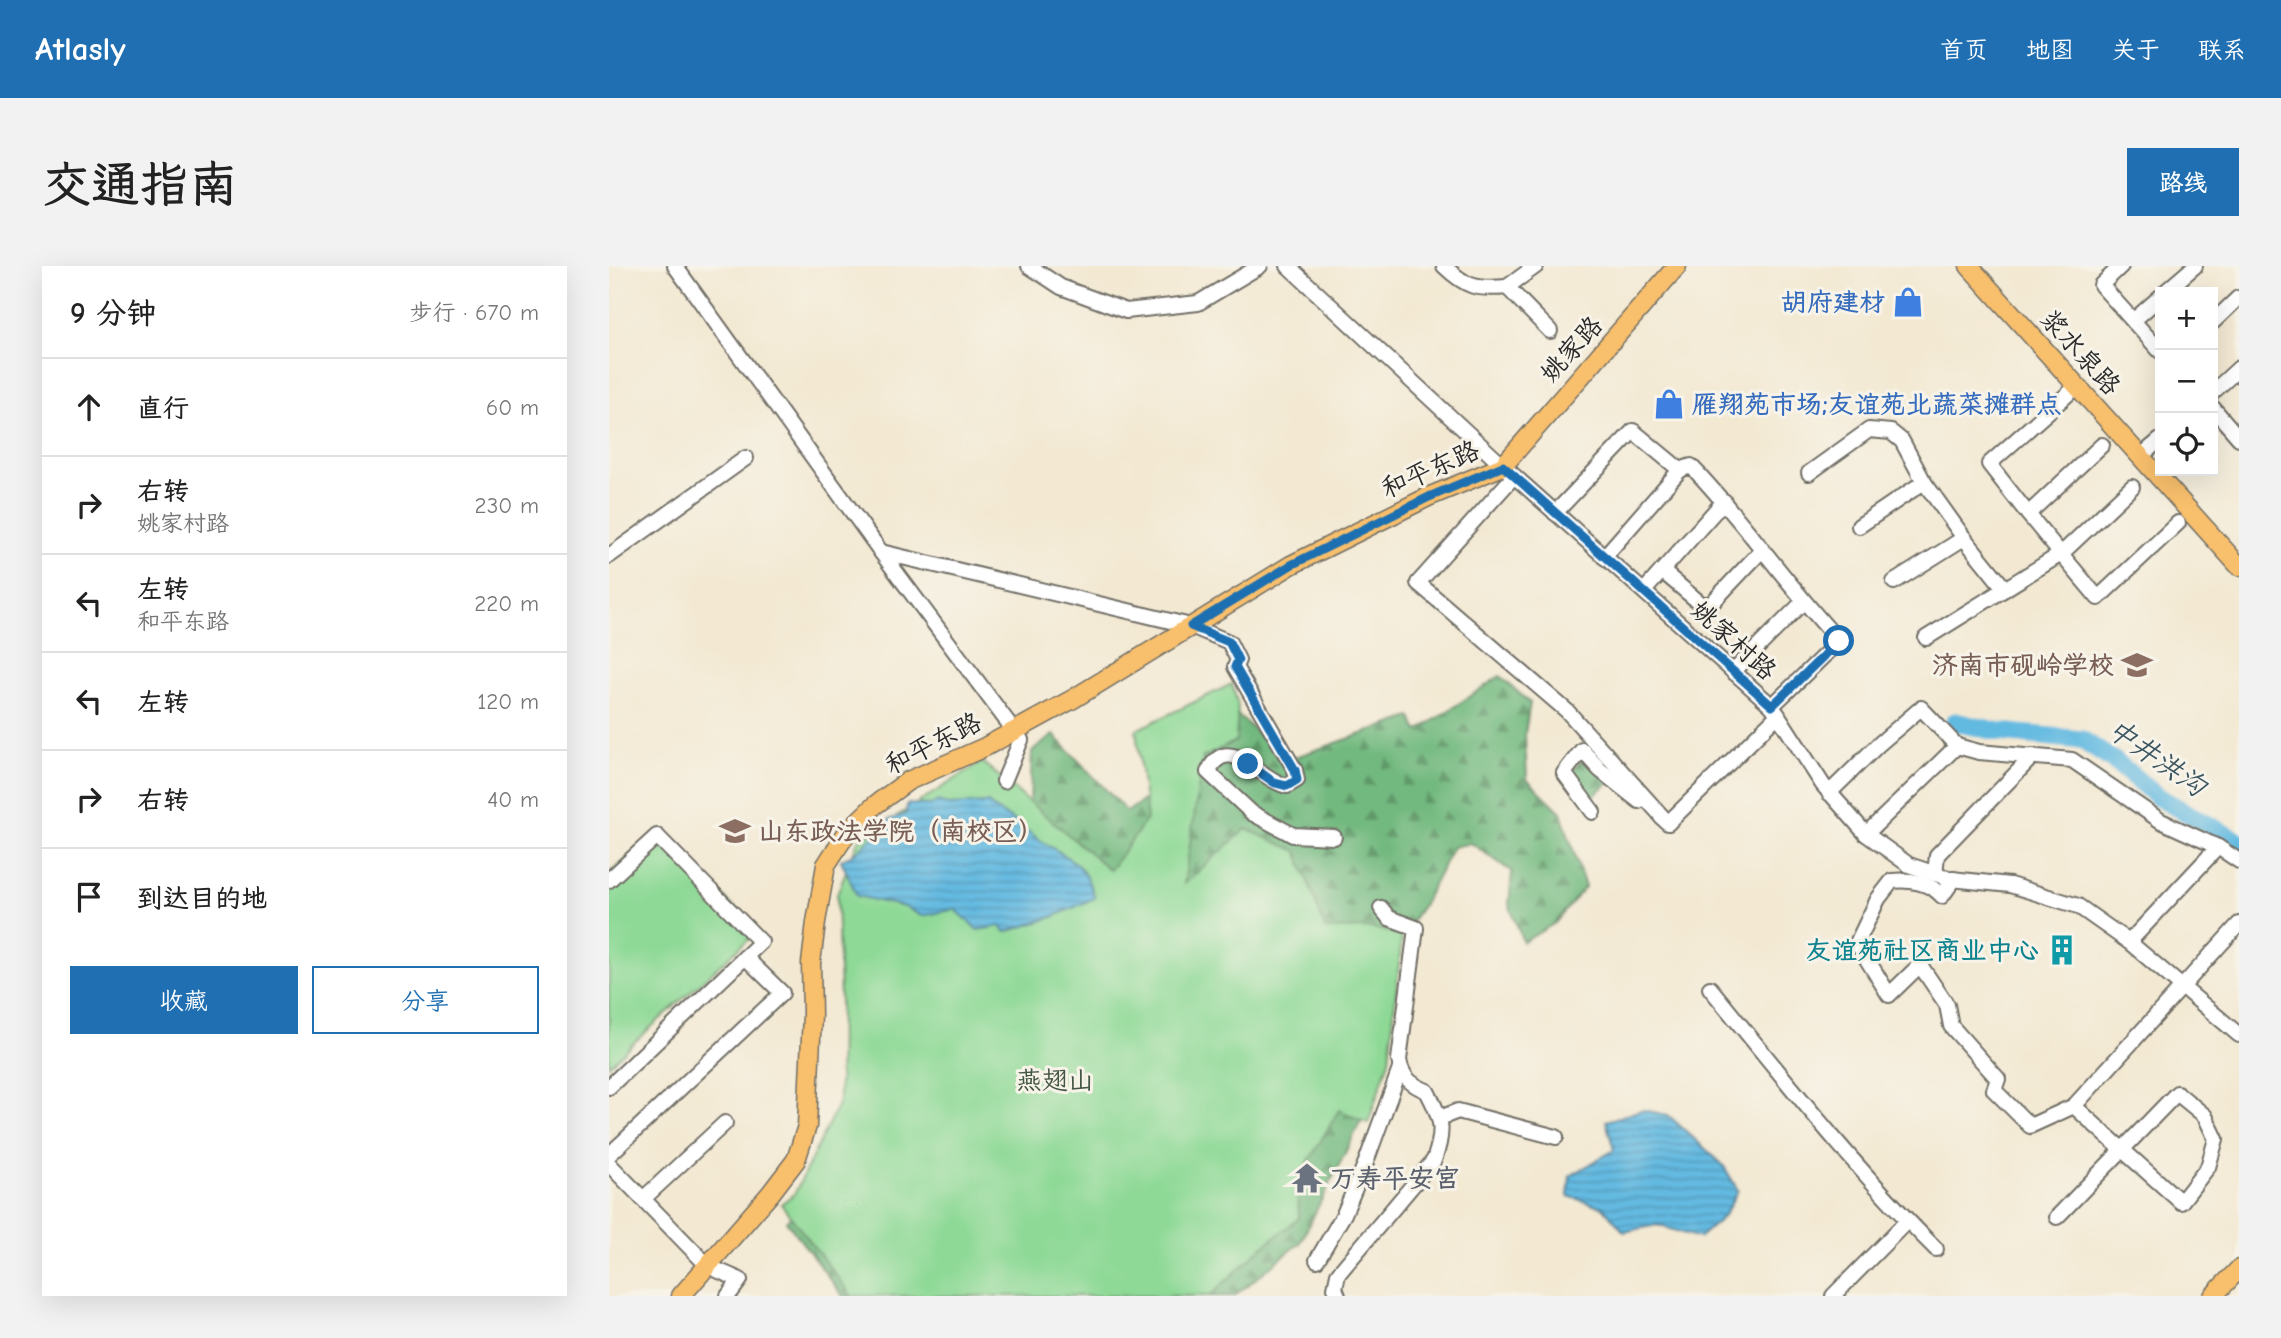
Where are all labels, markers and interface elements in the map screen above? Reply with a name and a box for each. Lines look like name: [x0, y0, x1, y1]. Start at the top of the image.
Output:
text: Atlasly: [35, 30, 126, 68]
text: 首页: [1940, 36, 1988, 64]
text: 地图: [2026, 36, 2074, 64]
text: 关于: [2112, 36, 2160, 64]
text: 联系: [2198, 36, 2246, 64]
button: 路线: [2127, 148, 2239, 216]
text: 交通指南: [42, 157, 238, 213]
shop icon: 胡府建材: [1891, 285, 1925, 319]
map controls: [2155, 287, 2218, 476]
button: +: [2155, 287, 2218, 350]
place label: 胡府建材: [1781, 288, 1885, 318]
text: 9 分钟: [70, 296, 156, 331]
text: 步行 · 670 m: [410, 299, 539, 326]
street label: 浆水泉路: [2034, 304, 2126, 401]
street label: 姚家路: [1534, 311, 1609, 389]
button: −: [2155, 350, 2218, 413]
shop icon: 雁翔苑市场;友谊苑北蔬菜摊群点: [1652, 387, 1686, 421]
icon: ahead: [70, 388, 108, 426]
place label: 雁翔苑市场;友谊苑北蔬菜摊群点: [1692, 390, 2062, 420]
text: 直行: [137, 394, 189, 424]
text: 60 m: [486, 394, 539, 421]
button: locate: [2155, 413, 2218, 476]
street label: 和平东路: [1377, 435, 1484, 505]
text: 右转: [137, 477, 189, 507]
icon: right: [70, 486, 108, 524]
text: 230 m: [475, 492, 539, 519]
text: 姚家村路: [137, 510, 229, 537]
text: 左转: [137, 575, 189, 605]
icon: left: [70, 584, 108, 622]
text: 220 m: [474, 590, 539, 617]
street label: 姚家村路: [1685, 595, 1782, 687]
text: 和平东路: [137, 608, 229, 635]
route start: [1823, 625, 1854, 656]
school or university icon: 济南市砚岭学校: [2120, 648, 2154, 682]
place label: 济南市砚岭学校: [1932, 651, 2114, 681]
icon: left: [70, 682, 108, 720]
text: 左转: [137, 688, 189, 718]
text: 120 m: [477, 688, 539, 715]
street label: 和平东路: [880, 707, 987, 781]
water label: 中井洪沟: [2101, 713, 2213, 804]
route end: [1232, 748, 1263, 779]
icon: right: [70, 780, 108, 818]
text: 右转: [137, 786, 189, 816]
text: 40 m: [487, 786, 539, 813]
school or university icon: 山东政法学院（南校区）: [718, 814, 752, 848]
place label: 山东政法学院（南校区）: [758, 817, 1044, 847]
icon: arrive: [70, 878, 108, 916]
text: 到达目的地: [137, 884, 267, 914]
building icon: 友谊苑社区商业中心: [2045, 933, 2079, 967]
place label: 友谊苑社区商业中心: [1805, 936, 2039, 966]
button: 收藏: [70, 966, 298, 1034]
button: 分享: [312, 966, 539, 1034]
park label: 燕翅山: [1016, 1066, 1094, 1096]
temple icon: 万寿平安宫: [1290, 1161, 1324, 1195]
place label: 万寿平安宫: [1330, 1164, 1460, 1194]

